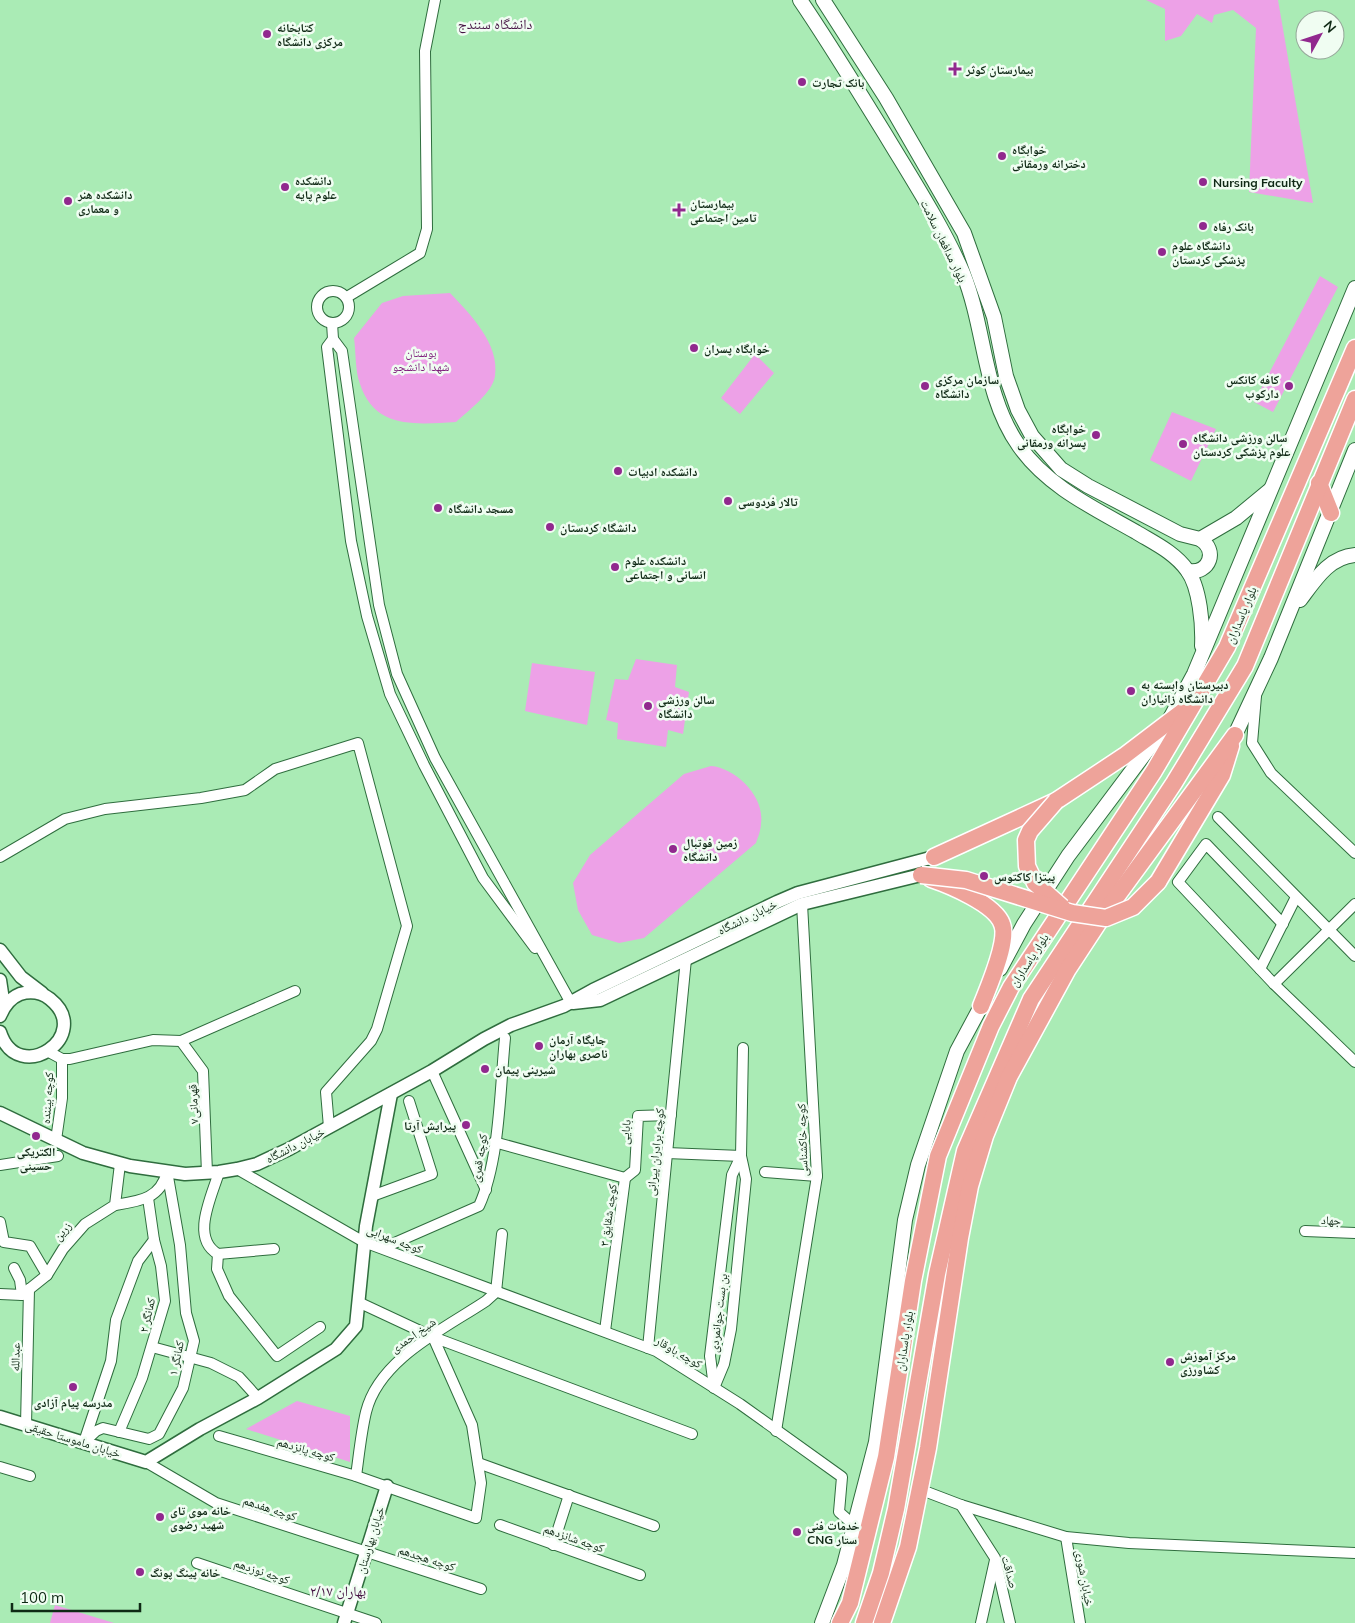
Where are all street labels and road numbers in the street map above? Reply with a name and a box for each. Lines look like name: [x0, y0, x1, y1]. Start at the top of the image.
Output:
street label: بلوار مدافعان سلامت: [917, 197, 971, 285]
street label: بلوار پاسداران: [1222, 584, 1260, 646]
street label: خیابان دانشگاه: [715, 896, 780, 938]
street label: بلوار پاسداران: [1006, 931, 1052, 990]
street label: کوچه بیننده: [38, 1072, 57, 1124]
street label: قهرمانی۷: [184, 1084, 202, 1124]
street label: کوچه خاکشناسی: [793, 1103, 811, 1177]
street label: کوچه برادران پیرانی: [643, 1107, 667, 1197]
street label: بابایی: [616, 1119, 634, 1145]
street label: خیابان دانشگاه: [263, 1124, 327, 1167]
street label: کوچه قمری: [468, 1133, 490, 1183]
street label: کوچه شقایق ۳: [596, 1183, 620, 1247]
street label: جهاد: [1321, 1212, 1342, 1228]
street label: زرین: [50, 1218, 75, 1244]
street label: کوچه سهرابی: [365, 1222, 425, 1257]
street label: بن بست جوانمردی: [706, 1273, 731, 1353]
street label: کمانگر ۲: [136, 1296, 158, 1334]
street label: بلوار پاسداران: [892, 1310, 917, 1372]
street label: شیخ احمدی: [387, 1314, 439, 1356]
street label: کوچه باوقار: [652, 1332, 705, 1372]
street label: کمانگر ۱: [165, 1339, 187, 1377]
street label: عبدالله: [7, 1342, 23, 1372]
street label: خیابان ماموستا حقیقی: [23, 1417, 123, 1461]
street label: کوچه پانزدهم: [275, 1434, 337, 1465]
street label: کوچه هفدهم: [241, 1492, 299, 1525]
street label: خیابان بهارستان: [353, 1504, 388, 1575]
street label: کوچه شانزدهم: [541, 1521, 606, 1556]
street label: کوچه هجدهم: [396, 1542, 457, 1575]
street label: خیابان شوری: [1072, 1549, 1097, 1608]
street label: صداقت: [999, 1554, 1021, 1590]
street label: کوچه نوزدهم: [232, 1555, 292, 1588]

